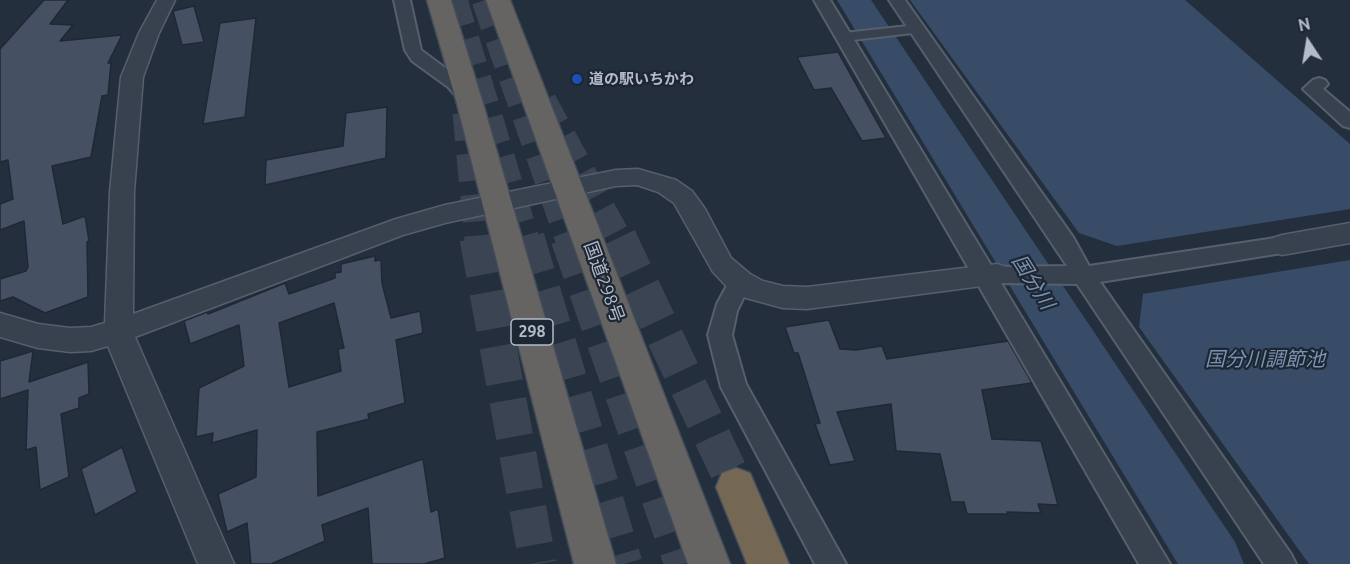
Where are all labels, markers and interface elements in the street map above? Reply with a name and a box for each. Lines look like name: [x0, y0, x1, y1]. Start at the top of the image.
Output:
north arrow: [1278, 12, 1338, 72]
text: N: [1297, 14, 1312, 34]
place label: 道の駅いちかわ: [589, 70, 694, 88]
marker: 道の駅いちかわ: [570, 72, 584, 86]
street label: 国道298号: [579, 239, 629, 325]
water label: 国分川: [1007, 250, 1059, 314]
road number: 298: [511, 319, 553, 345]
water label: 国分川調節池: [1205, 347, 1325, 371]

